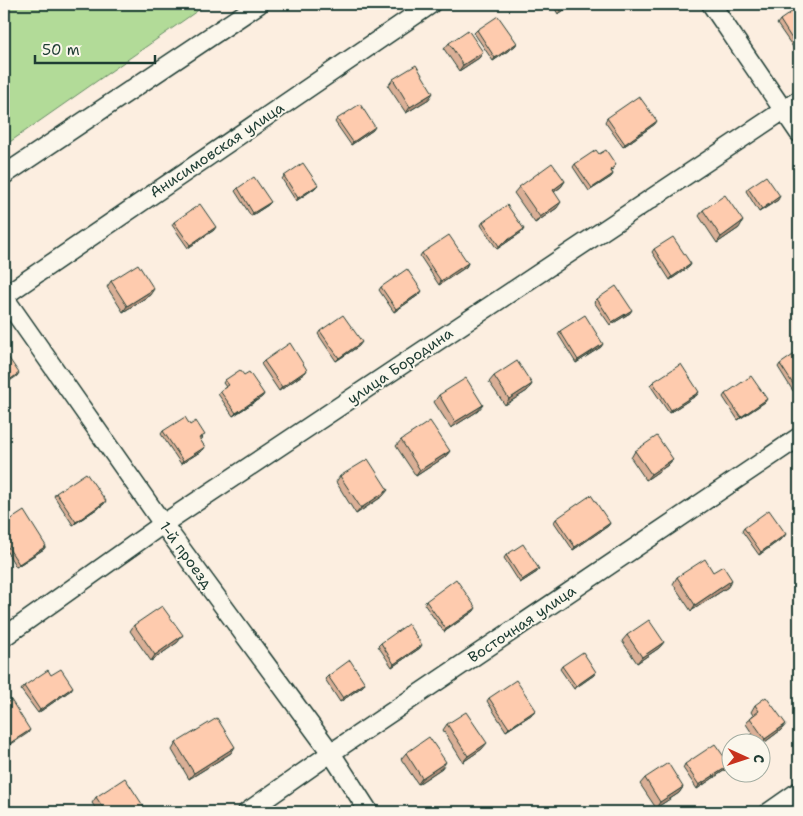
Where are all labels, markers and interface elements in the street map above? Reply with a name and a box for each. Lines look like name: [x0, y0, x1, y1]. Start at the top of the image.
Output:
scale bar: [35, 32, 155, 64]
text: 50 m: [42, 40, 80, 60]
street label: Анисимовская улица: [146, 97, 289, 202]
street label: улица Бородина: [343, 323, 457, 409]
street label: 1-й проезд: [155, 517, 217, 593]
street label: Восточная улица: [464, 580, 580, 668]
north arrow: [720, 734, 770, 784]
text: С: [750, 754, 768, 763]

